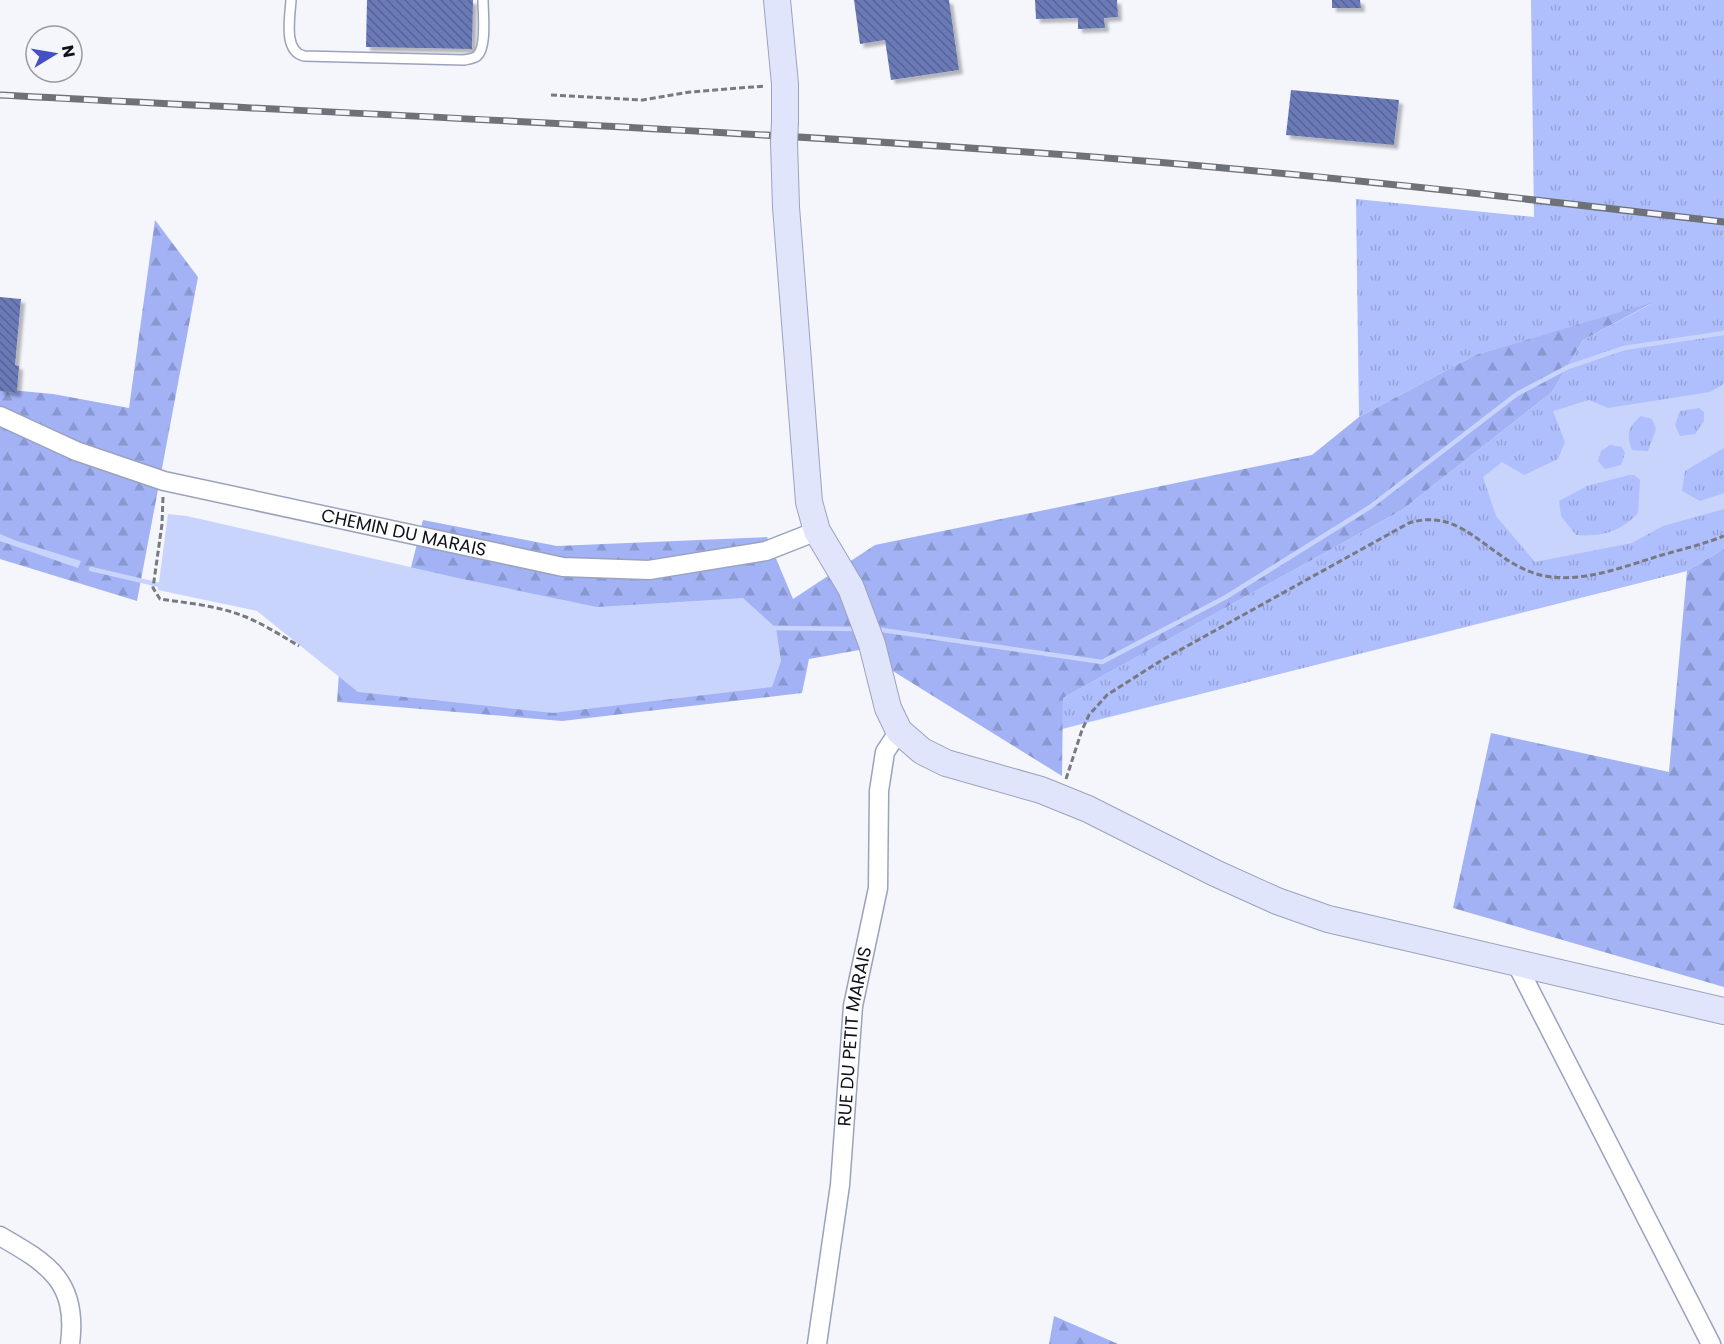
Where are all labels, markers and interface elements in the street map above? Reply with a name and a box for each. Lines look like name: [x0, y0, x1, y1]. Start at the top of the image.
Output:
north arrow: [24, 24, 84, 84]
text: N: [56, 43, 81, 59]
street label: CHEMIN DU MARAIS: [319, 502, 489, 562]
street label: RUE DU PETIT MARAIS: [831, 944, 877, 1127]

